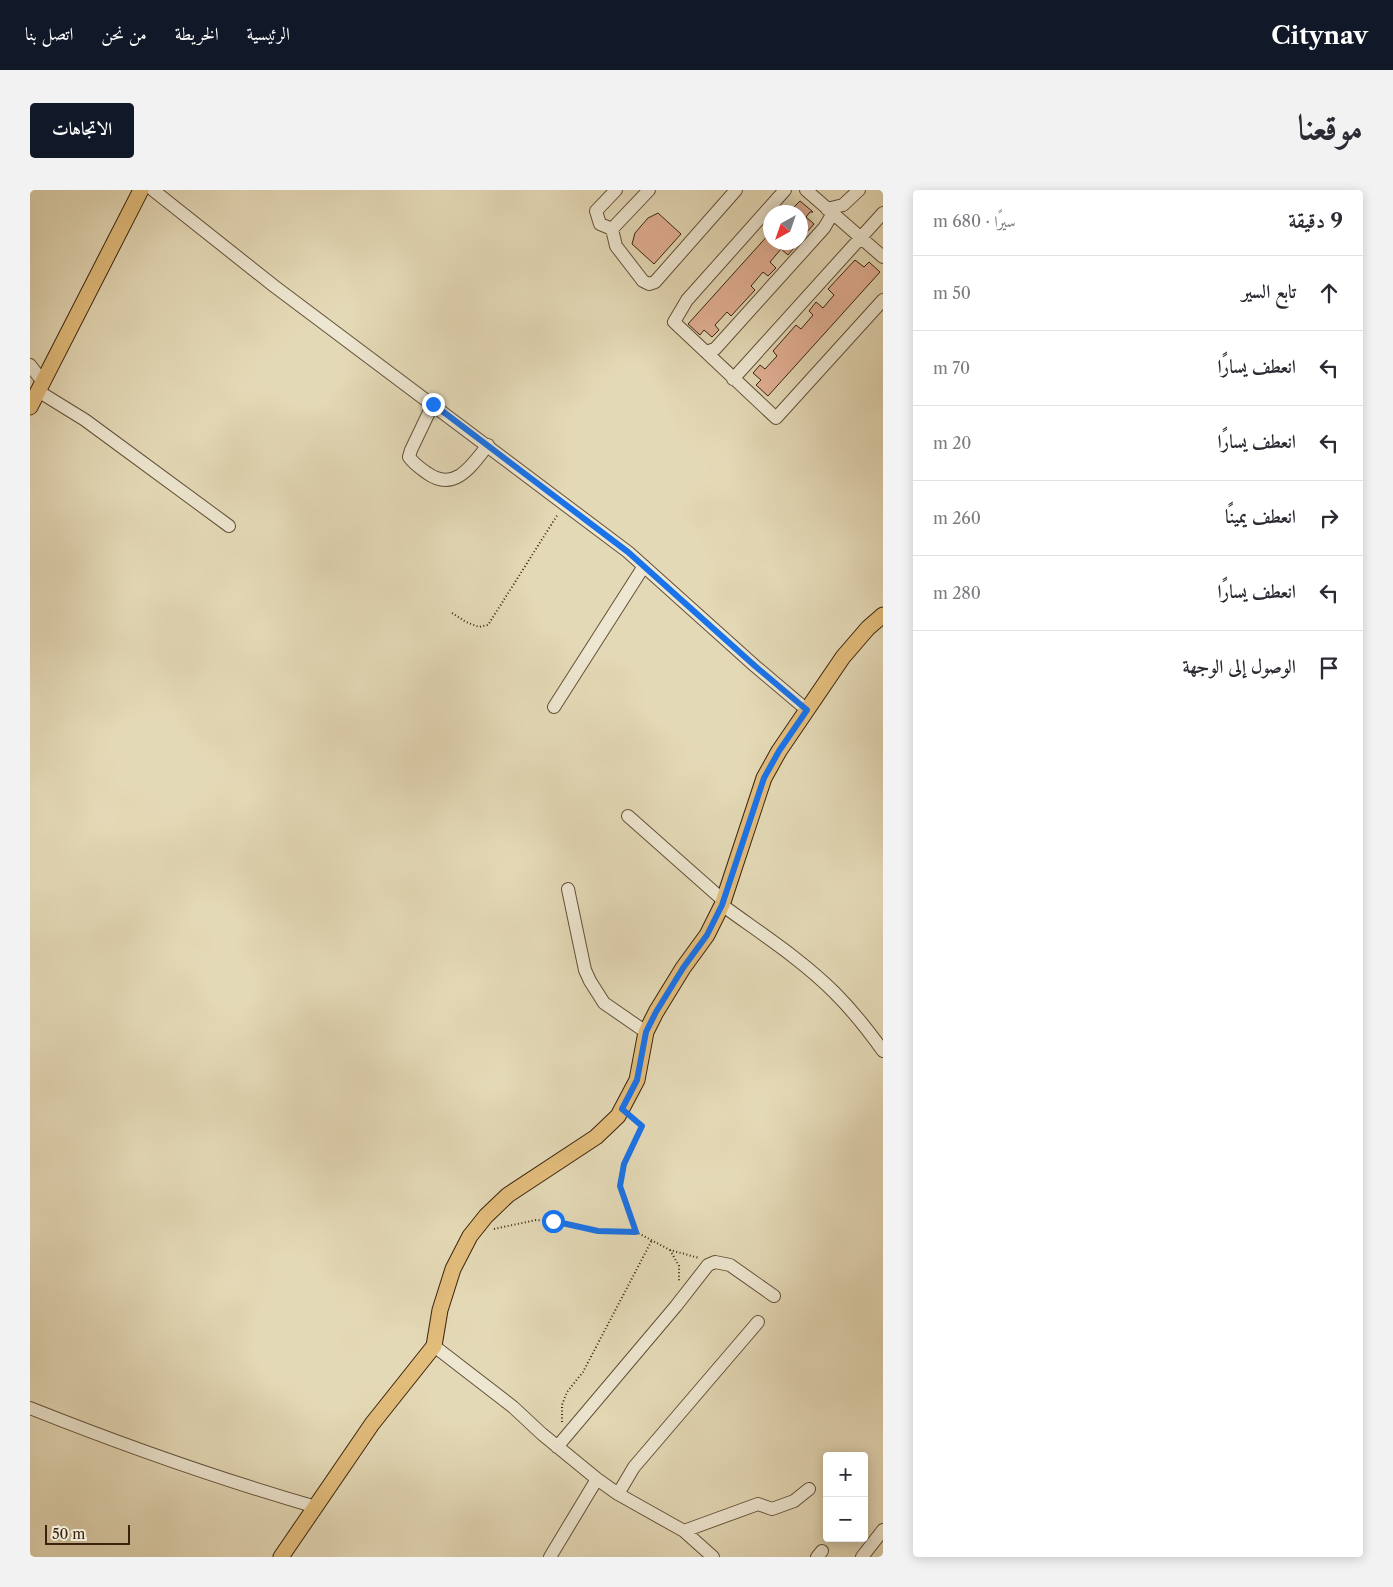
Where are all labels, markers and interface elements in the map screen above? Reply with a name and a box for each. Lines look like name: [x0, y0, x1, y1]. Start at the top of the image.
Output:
text: Citynav: [1271, 21, 1368, 50]
text: اتصل بنا: [25, 23, 73, 45]
text: من نحن: [101, 23, 147, 45]
text: الخريطة: [175, 23, 219, 45]
text: الرئيسية: [247, 23, 290, 45]
button: الاتجاهات: [30, 103, 134, 158]
text: موقعنا: [1298, 105, 1363, 148]
north arrow: [763, 205, 808, 250]
text: 9 دقيقة: [1289, 208, 1343, 233]
text: سيرًا · 680 m: [933, 211, 1016, 231]
icon: ahead: [1315, 279, 1343, 307]
text: تابع السير: [1242, 280, 1296, 303]
text: 50 m: [933, 283, 971, 303]
icon: left: [1315, 354, 1343, 382]
text: انعطف يسارًا: [1217, 355, 1296, 378]
text: 70 m: [933, 358, 970, 378]
route end: [422, 393, 445, 416]
icon: left: [1315, 429, 1343, 457]
text: انعطف يسارًا: [1217, 430, 1296, 453]
text: 20 m: [933, 433, 972, 453]
icon: right: [1315, 504, 1343, 532]
text: انعطف يمينًا: [1225, 505, 1296, 528]
text: 260 m: [933, 508, 981, 528]
icon: left: [1315, 579, 1343, 607]
text: انعطف يسارًا: [1217, 580, 1296, 603]
text: 280 m: [933, 583, 981, 603]
icon: arrive: [1315, 654, 1343, 682]
text: الوصول إلى الوجهة: [1182, 655, 1296, 678]
route start: [542, 1210, 565, 1233]
map controls: [823, 1452, 868, 1542]
button: +: [823, 1452, 868, 1497]
button: −: [823, 1497, 868, 1542]
scale bar: [45, 1522, 130, 1545]
text: 50 m: [52, 1525, 85, 1543]

